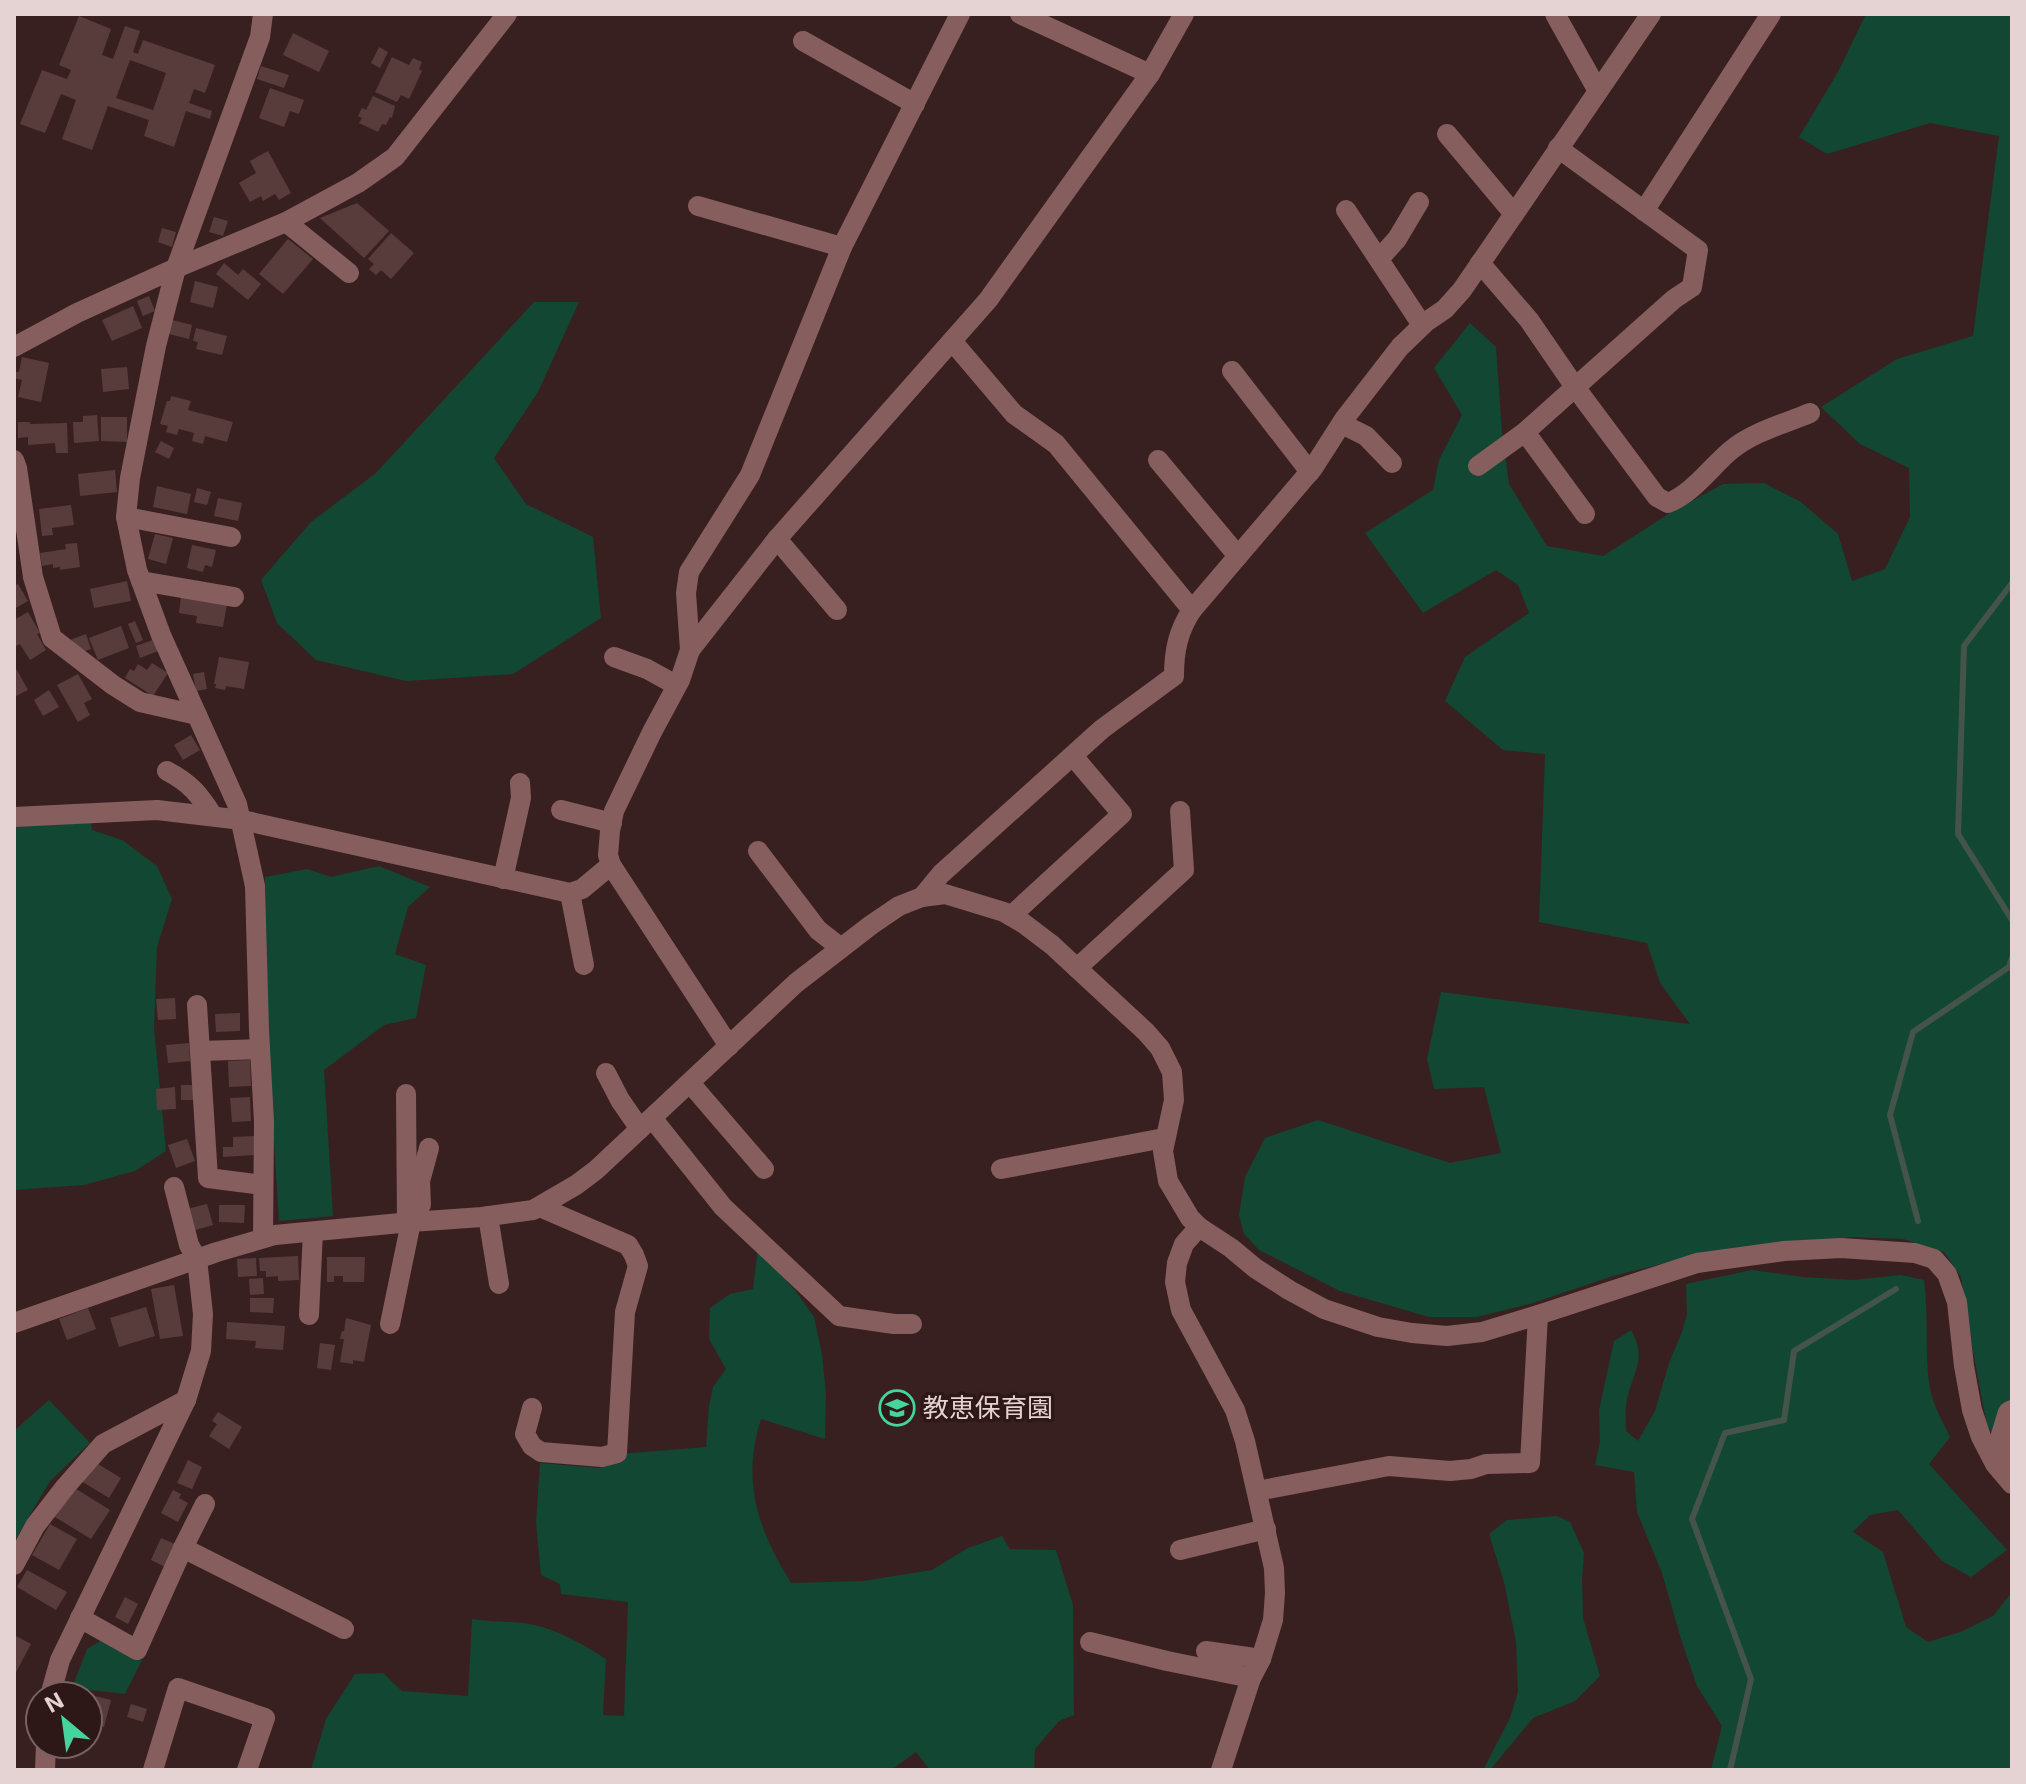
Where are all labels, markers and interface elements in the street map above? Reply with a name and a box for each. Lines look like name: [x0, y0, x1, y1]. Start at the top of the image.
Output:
school or university icon: 教恵保育園: [878, 1389, 916, 1427]
place label: 教恵保育園: [923, 1392, 1053, 1423]
north arrow: [24, 1680, 104, 1760]
text: N: [41, 1687, 68, 1718]

